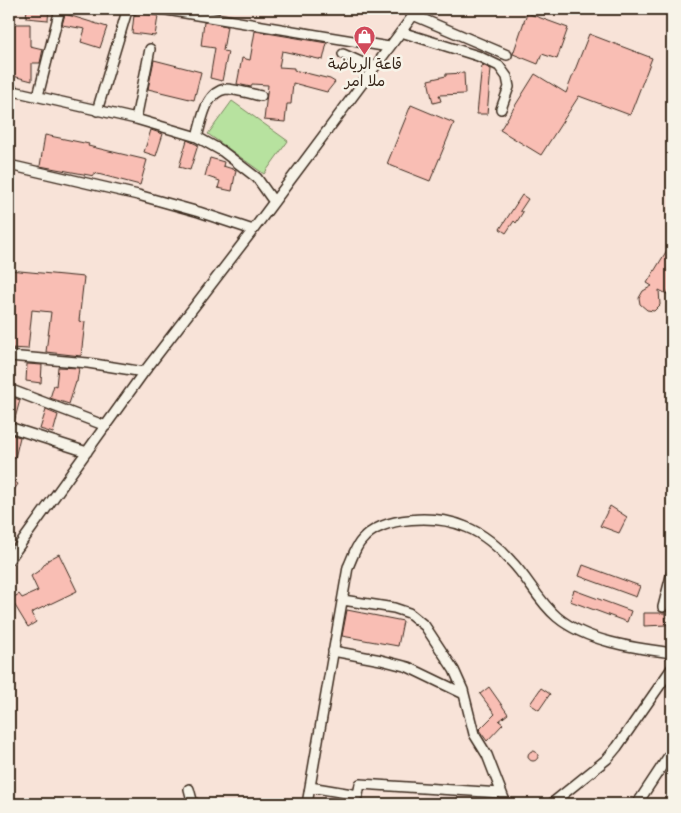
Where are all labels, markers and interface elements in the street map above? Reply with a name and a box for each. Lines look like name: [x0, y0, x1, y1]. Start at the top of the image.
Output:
shop icon: قاعة الرياضة ملا امر: [353, 24, 377, 55]
place label: قاعة الرياضة ملا امر: [328, 55, 402, 91]

